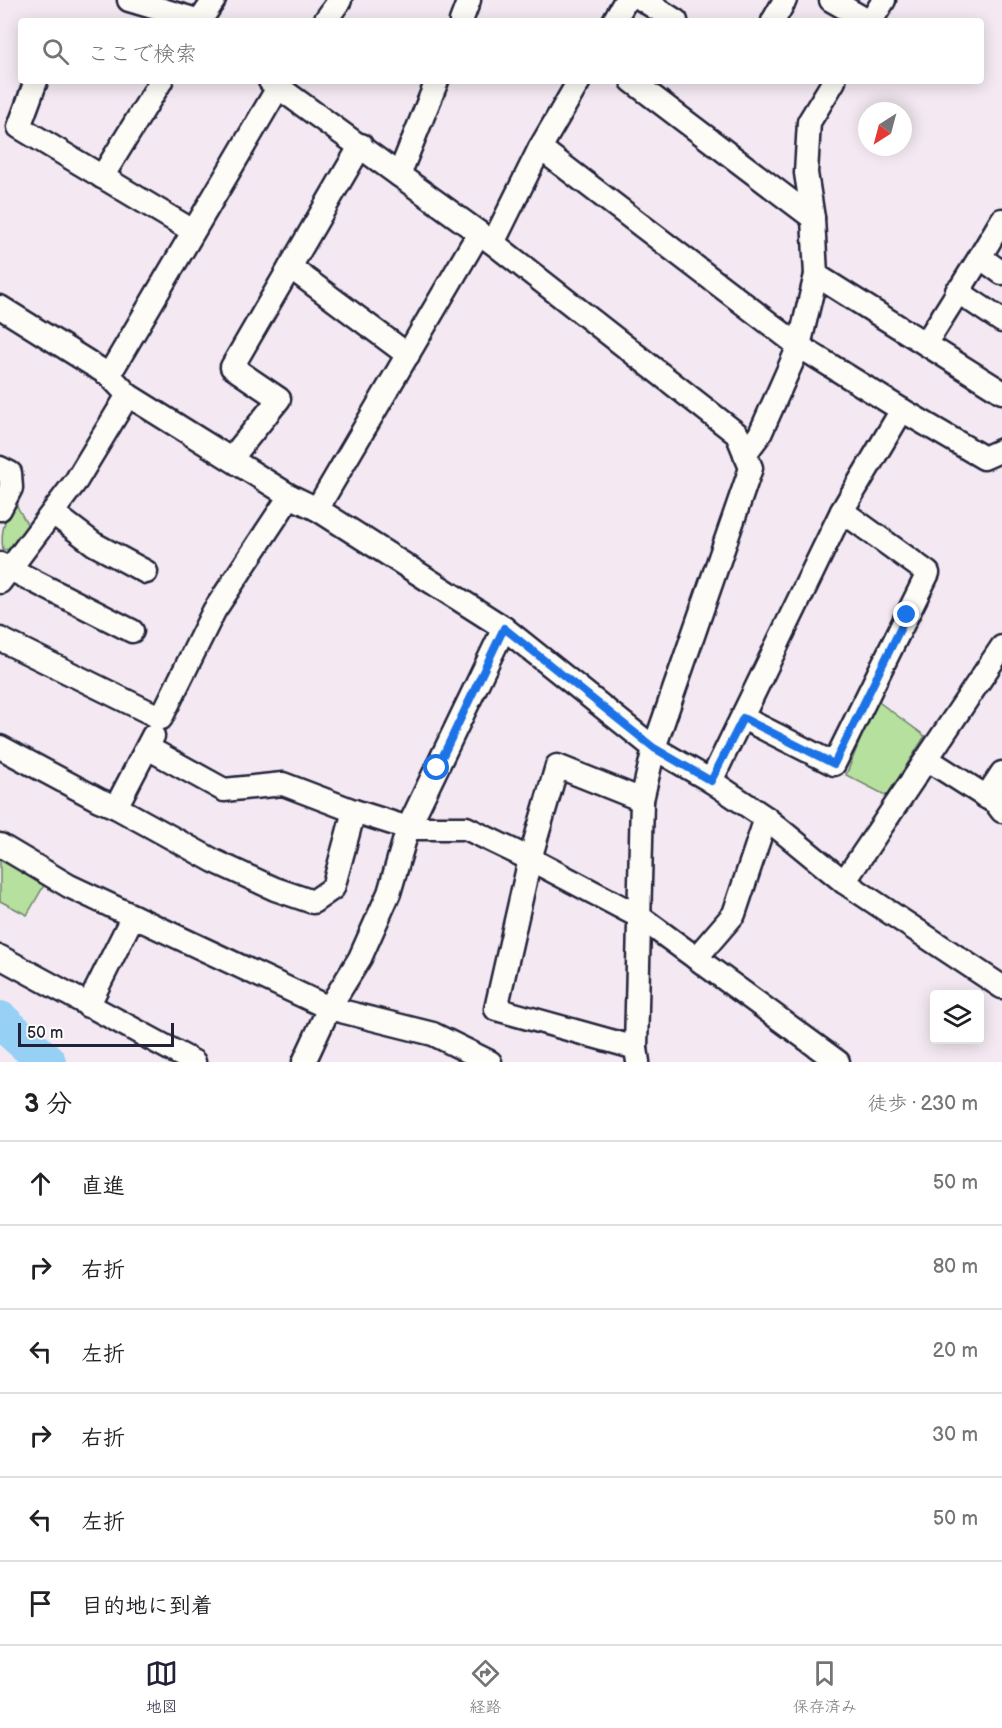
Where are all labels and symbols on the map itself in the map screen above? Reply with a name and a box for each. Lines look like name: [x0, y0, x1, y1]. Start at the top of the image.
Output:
north arrow: [858, 102, 912, 156]
route end: [893, 601, 919, 627]
route start: [423, 754, 449, 780]
scale bar: [18, 1020, 174, 1048]

